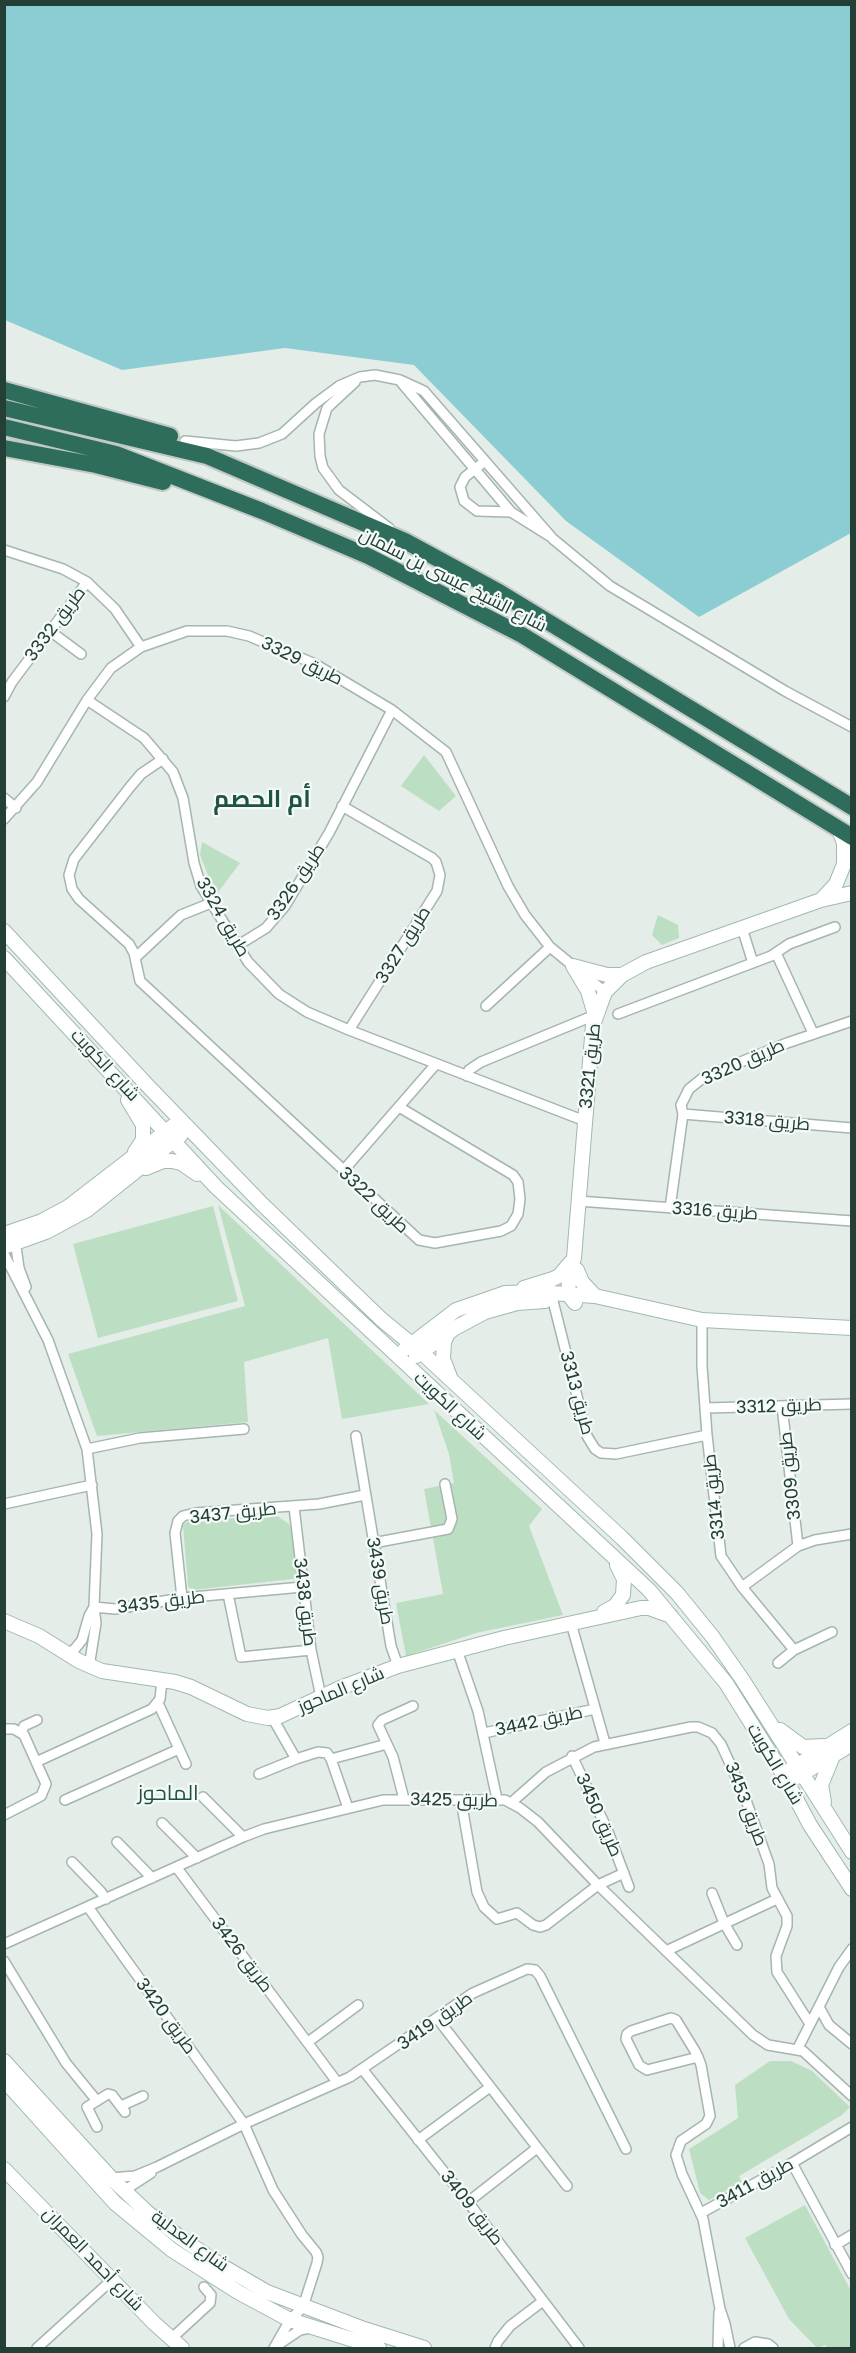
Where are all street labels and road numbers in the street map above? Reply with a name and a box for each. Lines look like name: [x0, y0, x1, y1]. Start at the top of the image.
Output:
street label: شارع الشيخ عيسى بن سلمان: [356, 523, 550, 637]
street label: طريق 3332: [20, 582, 90, 666]
street label: طريق 3329: [258, 632, 346, 690]
street label: طريق 3326: [262, 839, 330, 925]
street label: طريق 3324: [192, 873, 254, 961]
street label: طريق 3327: [371, 903, 435, 987]
street label: طريق 3321: [575, 1022, 605, 1110]
street label: شارع الكويت: [66, 1024, 144, 1106]
street label: طريق 3320: [698, 1034, 788, 1090]
street label: طريق 3318: [723, 1106, 811, 1136]
street label: طريق 3322: [335, 1162, 413, 1238]
street label: طريق 3316: [671, 1197, 759, 1225]
street label: طريق 3313: [555, 1349, 599, 1437]
street label: شارع الكويت: [409, 1367, 491, 1445]
street label: طريق 3312: [736, 1394, 822, 1418]
street label: طريق 3309: [775, 1431, 805, 1521]
street label: طريق 3314: [699, 1453, 729, 1541]
street label: طريق 3437: [189, 1498, 277, 1528]
street label: طريق 3439: [362, 1536, 398, 1626]
street label: طريق 3438: [289, 1557, 321, 1647]
street label: طريق 3435: [116, 1586, 206, 1618]
street label: شارع الماحوز: [295, 1662, 387, 1718]
street label: طريق 3442: [493, 1701, 585, 1741]
street label: شارع الكويت: [742, 1719, 808, 1809]
street label: طريق 3453: [720, 1759, 772, 1849]
street label: طريق 3450: [571, 1770, 627, 1860]
street label: طريق 3425: [410, 1788, 498, 1812]
street label: طريق 3426: [207, 1913, 277, 1997]
street label: طريق 3420: [131, 1974, 201, 2058]
street label: طريق 3419: [393, 1987, 477, 2055]
street label: طريق 3411: [713, 2153, 797, 2213]
street label: طريق 3409: [436, 2166, 508, 2250]
street label: شارع أحمد العمران: [38, 2203, 148, 2315]
street label: شارع العدلية: [147, 2206, 233, 2276]

